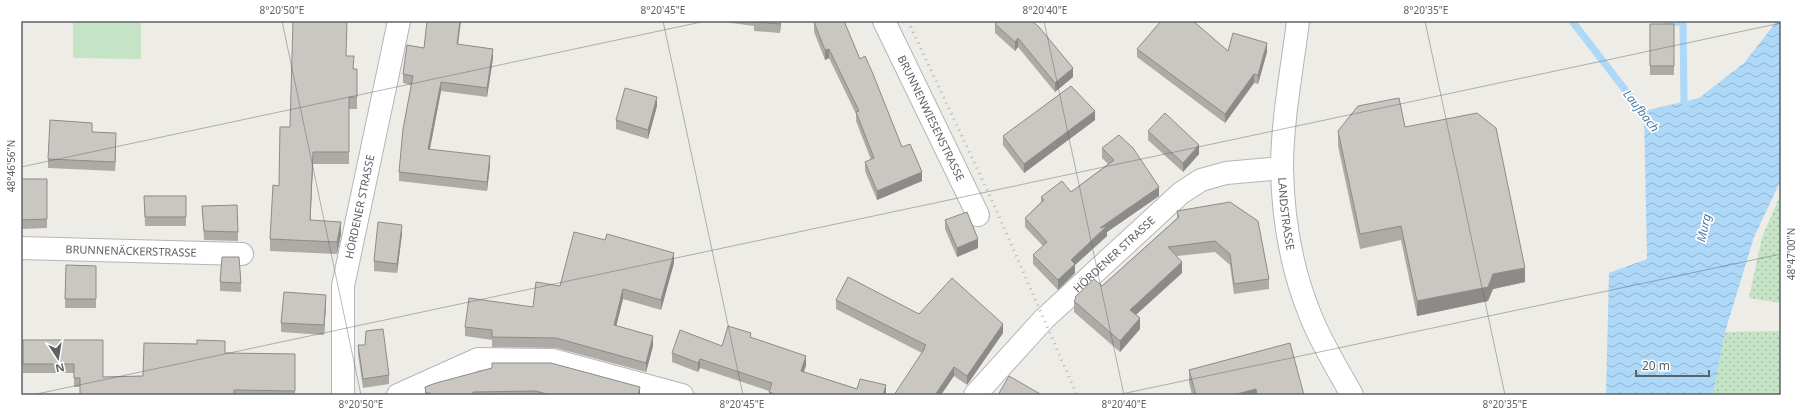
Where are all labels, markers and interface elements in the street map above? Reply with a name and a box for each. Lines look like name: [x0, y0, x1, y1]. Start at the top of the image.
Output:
text: 8°20'50"E: [260, 3, 304, 17]
text: 8°20'45"E: [641, 3, 685, 17]
text: 8°20'40"E: [1023, 3, 1067, 17]
text: 8°20'35"E: [1404, 3, 1448, 17]
street label: BRUNNENWIESENSTRASSE: [895, 53, 968, 183]
water label: Laufbach: [1619, 86, 1663, 135]
text: 48°46'56"N: [4, 140, 18, 192]
street label: HÖRDENER STRASSE: [341, 153, 378, 260]
street label: LANDSTRASSE: [1275, 177, 1299, 252]
water label: Murg: [1692, 212, 1715, 244]
street label: HÖRDENER STRASSE: [1070, 213, 1158, 296]
text: 48°47'00"N: [1784, 228, 1798, 280]
street label: BRUNNENÄCKERSTRASSE: [65, 241, 197, 260]
north arrow: [38, 338, 78, 378]
scale bar: [1636, 352, 1709, 378]
text: 20 m: [1642, 357, 1670, 374]
text: N: [54, 360, 66, 377]
text: 8°20'50"E: [339, 397, 383, 411]
text: 8°20'45"E: [720, 397, 764, 411]
text: 8°20'40"E: [1102, 397, 1146, 411]
text: 8°20'35"E: [1483, 397, 1527, 411]

